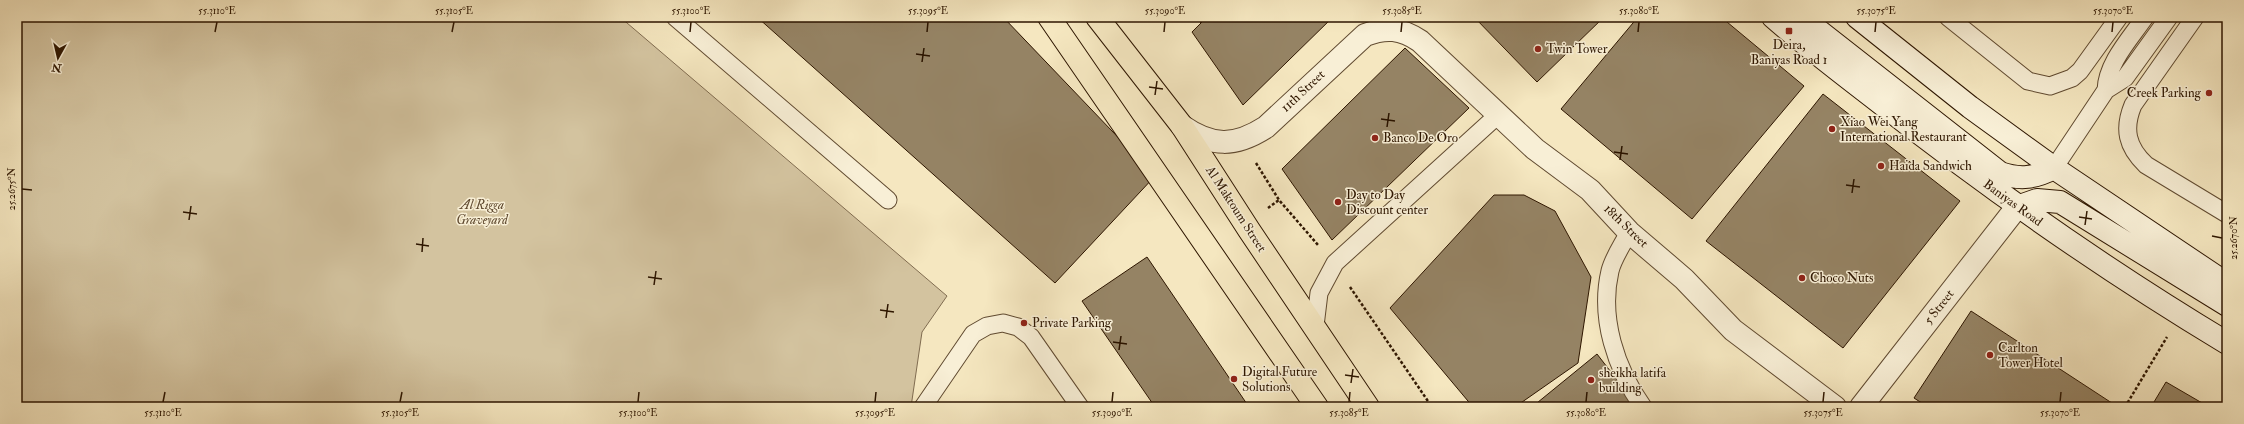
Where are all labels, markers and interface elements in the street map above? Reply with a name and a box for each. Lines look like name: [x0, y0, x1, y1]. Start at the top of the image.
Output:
text: 55.3110°E: [198, 5, 236, 17]
text: 55.3105°E: [435, 5, 473, 17]
text: 55.3100°E: [672, 5, 710, 17]
text: 55.3095°E: [908, 5, 948, 17]
text: 55.3090°E: [1145, 5, 1185, 17]
text: 55.3085°E: [1382, 5, 1422, 17]
text: 55.3080°E: [1619, 5, 1659, 17]
text: 55.3075°E: [1856, 5, 1896, 17]
text: 55.3070°E: [2093, 5, 2133, 17]
marker: Deira, Baniyas Road 1: [1784, 26, 1794, 36]
place label: Deira, Baniyas Road 1: [1751, 37, 1828, 69]
north arrow: [38, 38, 78, 78]
place label: Twin Tower: [1546, 41, 1608, 57]
marker: Twin Tower: [1533, 44, 1543, 54]
text: N: [50, 60, 63, 75]
street label: 11th Street: [1278, 67, 1328, 115]
place label: Creek Parking: [2127, 85, 2202, 101]
marker: Creek Parking: [2204, 88, 2214, 98]
place label: Xiao Wei Yang International Restaurant: [1840, 114, 1967, 145]
marker: Xiao Wei Yang International Restaurant: [1827, 124, 1837, 134]
place label: Banco De Oro: [1383, 130, 1458, 146]
marker: Banco De Oro: [1370, 133, 1380, 143]
place label: Haida Sandwich: [1889, 158, 1972, 174]
marker: Haida Sandwich: [1876, 161, 1886, 171]
street label: Al Maktoum Street: [1202, 162, 1270, 255]
text: 25.2675°N: [6, 168, 18, 210]
street label: Baniyas Road: [1980, 176, 2046, 231]
place label: Day to Day Discount center: [1346, 187, 1428, 218]
park label: Al Rigga Graveyard: [456, 197, 509, 228]
marker: Day to Day Discount center: [1333, 197, 1343, 207]
street label: 18th Street: [1600, 201, 1652, 251]
text: 25.2670°N: [2228, 216, 2240, 260]
place label: Choco Nuts: [1810, 270, 1874, 286]
marker: Choco Nuts: [1797, 273, 1807, 283]
street label: 5 Street: [1920, 286, 1958, 328]
place label: Private Parking: [1032, 315, 1112, 331]
marker: Private Parking: [1019, 318, 1029, 328]
place label: Carlton Tower Hotel: [1998, 340, 2063, 371]
marker: Carlton Tower Hotel: [1985, 350, 1995, 360]
place label: Digital Future Solutions: [1242, 364, 1318, 395]
place label: sheikha latifa building: [1599, 365, 1667, 396]
marker: Digital Future Solutions: [1229, 374, 1239, 384]
marker: sheikha latifa building: [1586, 375, 1596, 385]
text: 55.3110°E: [144, 407, 182, 419]
text: 55.3105°E: [381, 407, 419, 419]
text: 55.3100°E: [619, 407, 657, 419]
text: 55.3095°E: [855, 407, 895, 419]
text: 55.3090°E: [1092, 407, 1132, 419]
text: 55.3085°E: [1329, 407, 1369, 419]
text: 55.3080°E: [1566, 407, 1606, 419]
text: 55.3075°E: [1803, 407, 1843, 419]
text: 55.3070°E: [2040, 407, 2080, 419]

